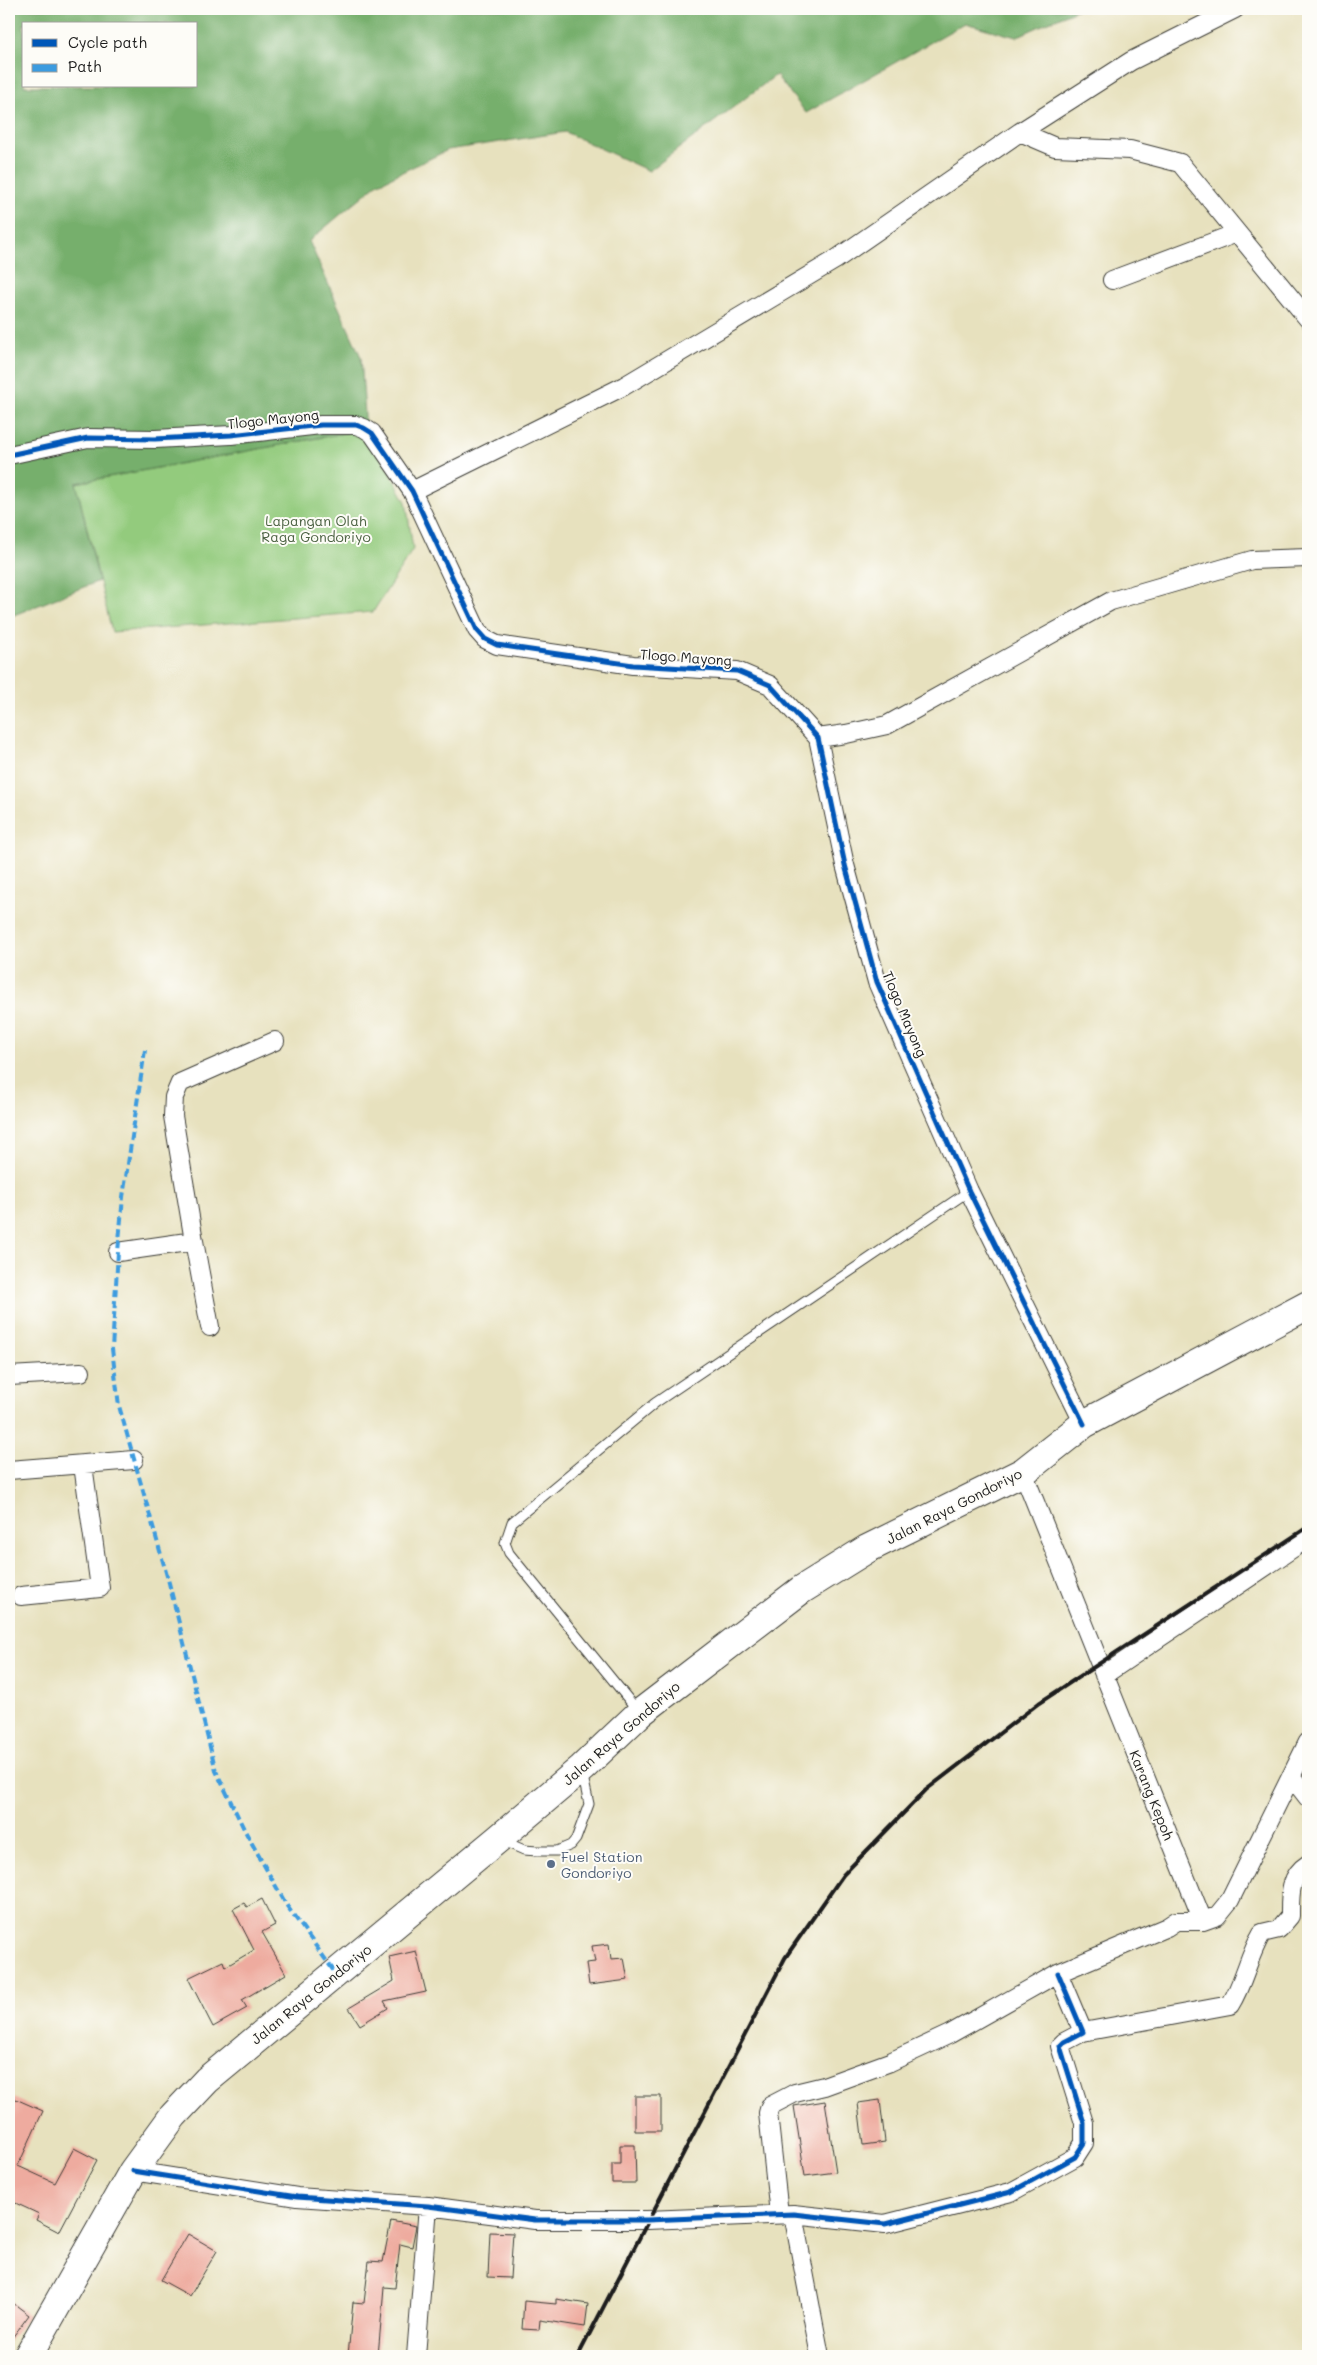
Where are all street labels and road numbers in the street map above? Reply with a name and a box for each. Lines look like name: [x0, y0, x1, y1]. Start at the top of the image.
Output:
street label: Tlogo Mayong: [226, 405, 320, 433]
street label: Tlogo Mayong: [640, 644, 732, 670]
street label: Tlogo Mayong: [878, 968, 932, 1060]
street label: Jalan Raya Gondoriyo: [883, 1464, 1025, 1548]
street label: Jalan Raya Gondoriyo: [558, 1677, 684, 1789]
street label: Karang Kepoh: [1125, 1747, 1179, 1843]
street label: Jalan Raya Gondoriyo: [247, 1940, 375, 2048]

